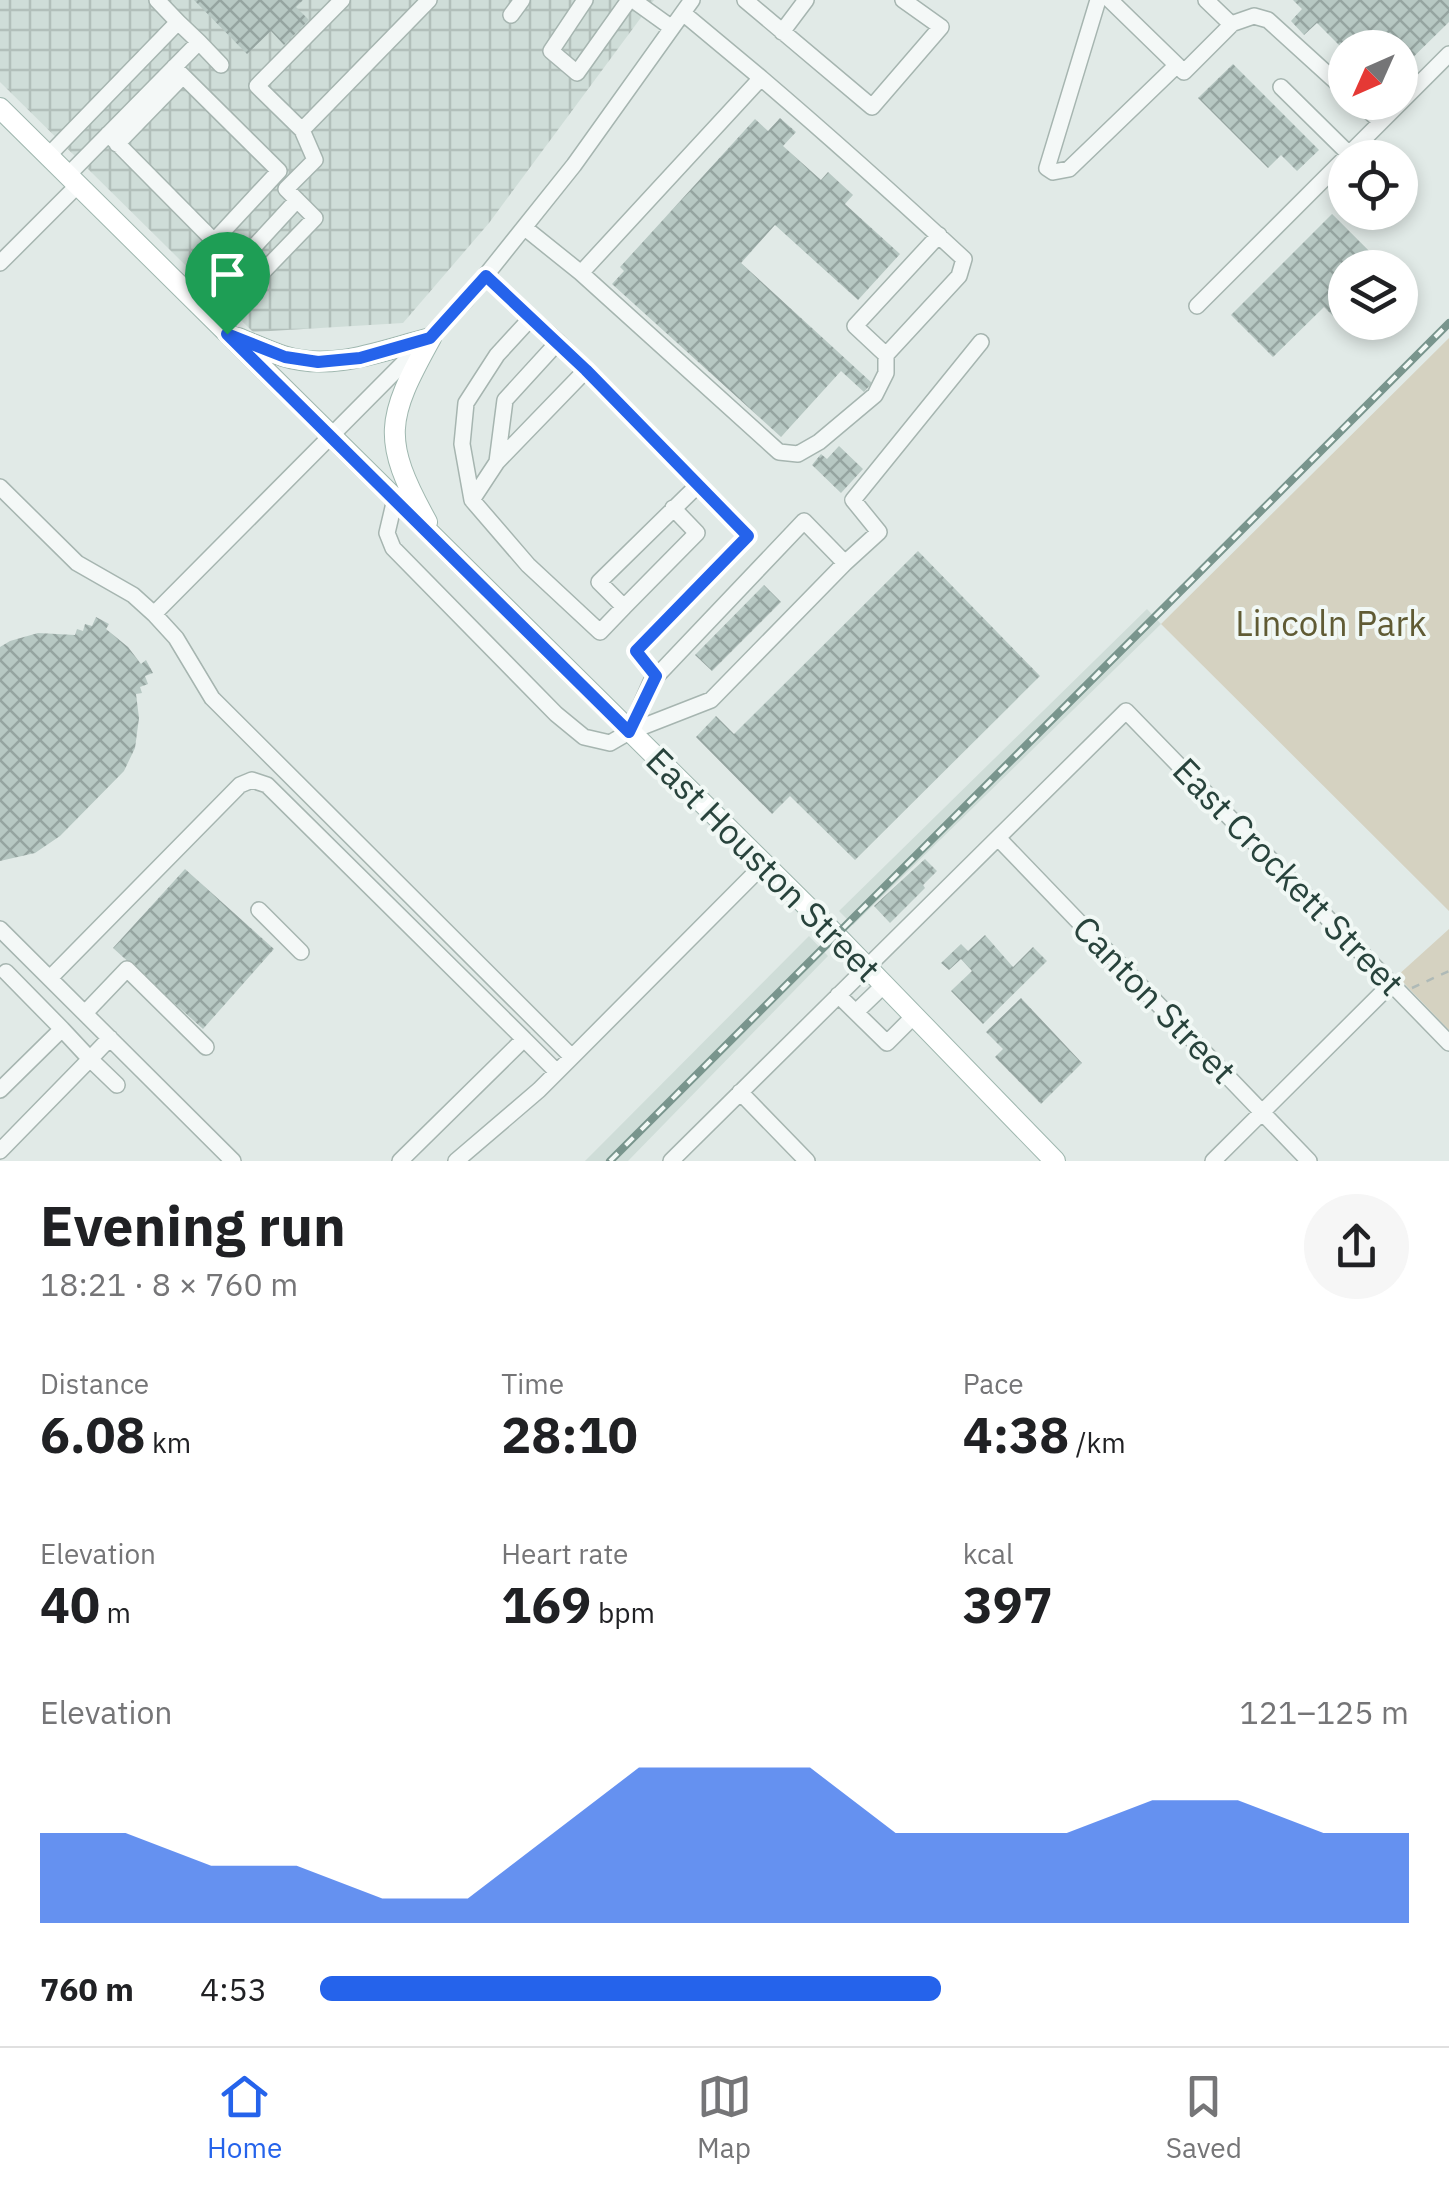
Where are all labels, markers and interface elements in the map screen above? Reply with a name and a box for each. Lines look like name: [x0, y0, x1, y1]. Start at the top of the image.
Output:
north arrow: [1328, 30, 1418, 120]
map controls: [1328, 30, 1418, 340]
button: locate: [1328, 140, 1418, 230]
pin: [185, 232, 270, 335]
icon: arrive: [200, 247, 255, 302]
button: layers: [1328, 250, 1418, 340]
park label: Lincoln Park: [1235, 600, 1427, 646]
street label: East Houston Street: [637, 737, 891, 991]
street label: East Crockett Street: [1163, 748, 1414, 1005]
street label: Canton Street: [1063, 906, 1246, 1093]
text: Evening run: [40, 1190, 346, 1261]
button: share: [1304, 1194, 1409, 1299]
text: 18:21 · 8 × 760 m: [40, 1263, 298, 1305]
text: Distance: [40, 1365, 149, 1402]
text: Time: [501, 1365, 564, 1402]
text: Pace: [963, 1365, 1024, 1402]
text: 6.08: [40, 1402, 146, 1467]
text: 28:10: [501, 1402, 638, 1467]
text: 4:38: [963, 1402, 1069, 1467]
text: km: [146, 1424, 191, 1461]
text: /km: [1069, 1424, 1126, 1461]
text: Elevation: [40, 1535, 156, 1572]
text: Heart rate: [501, 1535, 628, 1572]
text: kcal: [963, 1535, 1014, 1572]
text: 40: [40, 1572, 100, 1637]
text: 169: [501, 1572, 591, 1637]
text: 397: [963, 1572, 1053, 1637]
text: m: [100, 1594, 131, 1631]
text: bpm: [591, 1594, 655, 1631]
text: Elevation: [40, 1691, 173, 1733]
text: 121–125 m: [1239, 1691, 1409, 1733]
text: 760 m: [40, 1968, 134, 2010]
text: 4:53: [200, 1968, 267, 2010]
tab: Home: [207, 2069, 282, 2166]
tab: Map: [697, 2069, 752, 2166]
tab: Saved: [1166, 2069, 1242, 2166]

